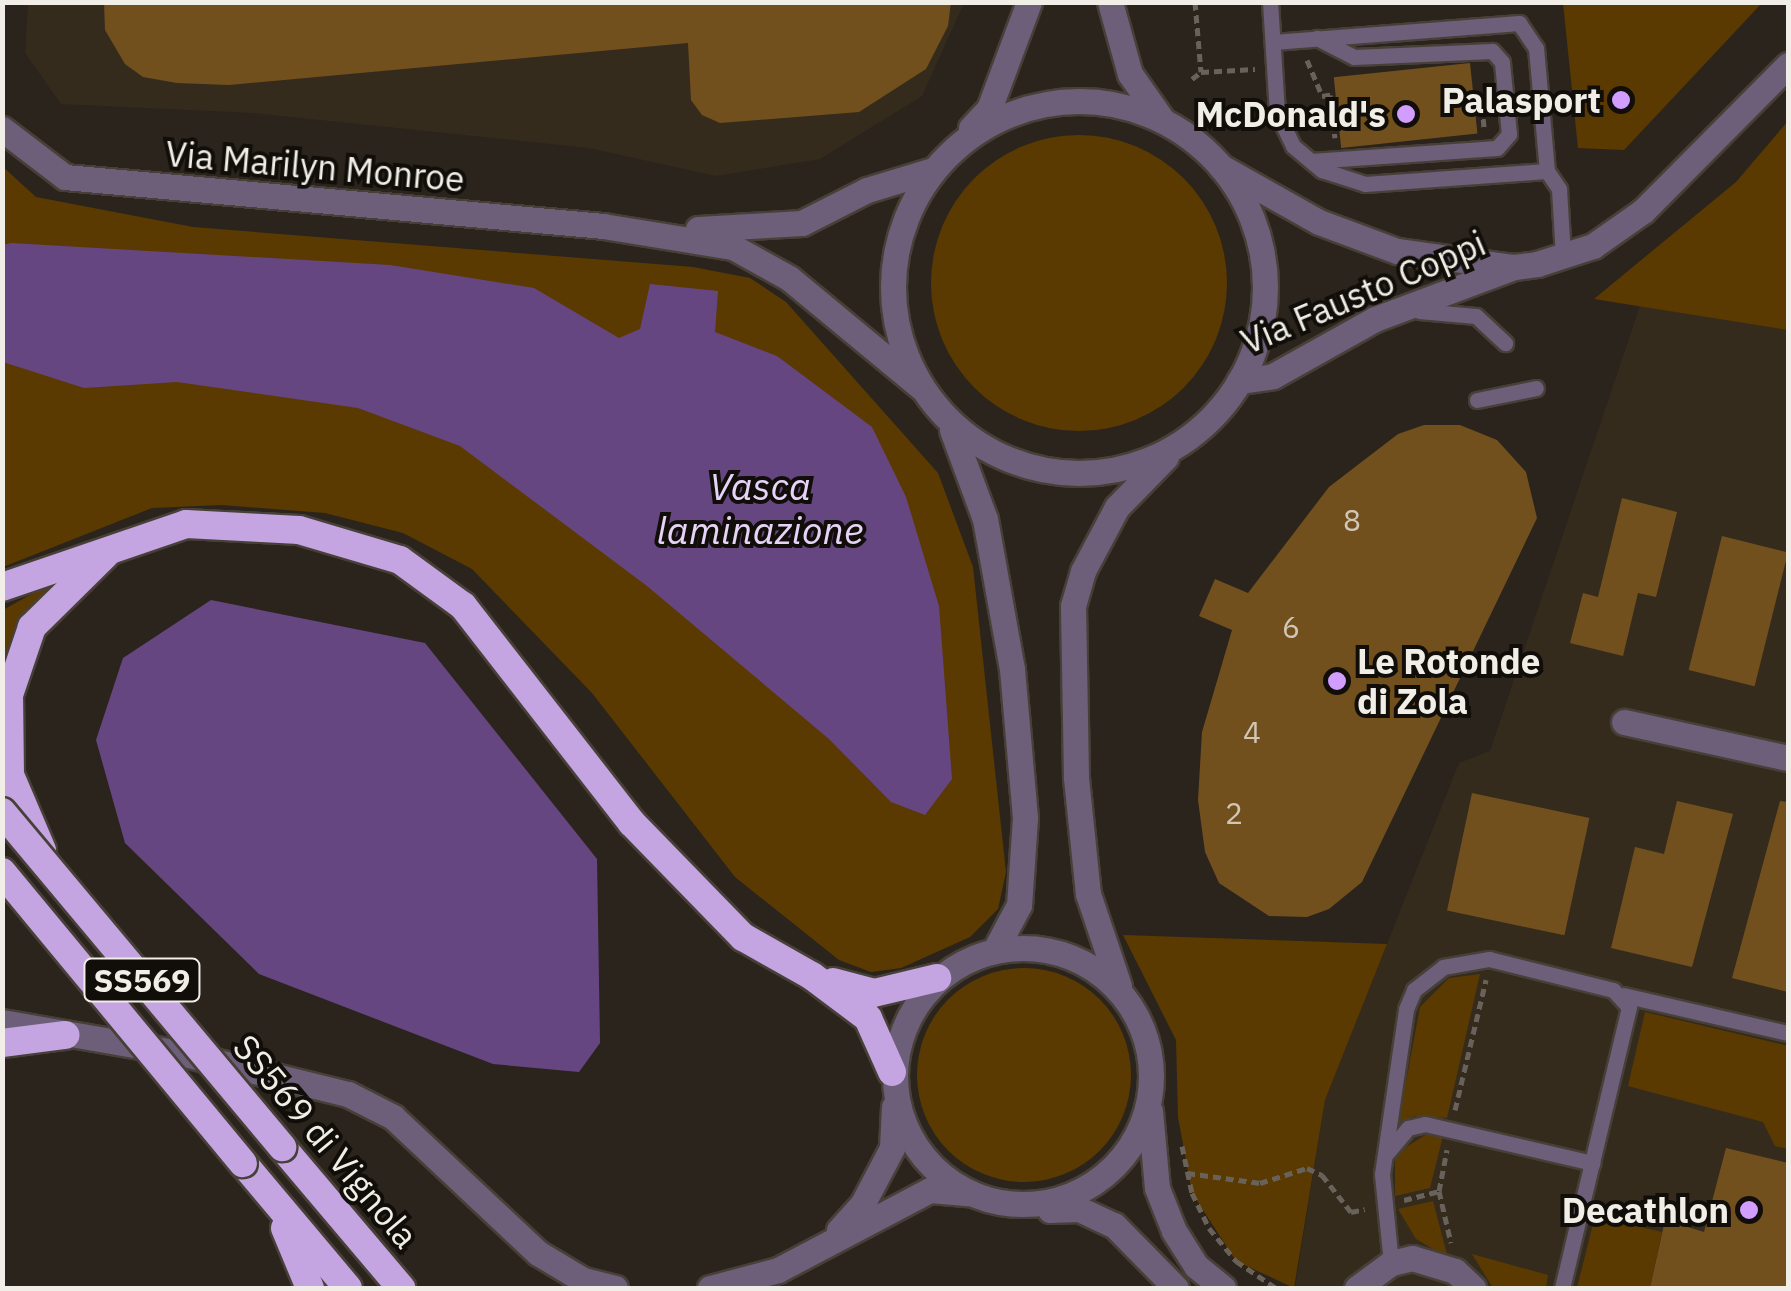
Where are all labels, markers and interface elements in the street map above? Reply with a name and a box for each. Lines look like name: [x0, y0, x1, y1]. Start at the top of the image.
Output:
place label: Palasport: [1442, 79, 1601, 121]
marker: Palasport: [1610, 89, 1632, 111]
place label: McDonald's: [1195, 93, 1386, 135]
marker: McDonald's: [1395, 103, 1417, 125]
street label: Via Marilyn Monroe: [164, 132, 466, 200]
street label: Via Fausto Coppi: [1235, 222, 1491, 362]
water label: Vasca laminazione: [656, 463, 864, 552]
house number: 8: [1343, 502, 1361, 538]
house number: 6: [1282, 609, 1300, 645]
place label: Le Rotonde di Zola: [1357, 640, 1541, 722]
marker: Le Rotonde di Zola: [1326, 670, 1348, 692]
house number: 4: [1243, 714, 1261, 750]
house number: 2: [1225, 795, 1243, 831]
road number: SS569: [82, 953, 202, 1007]
street label: SS569 di Vignola: [225, 1026, 427, 1256]
place label: Decathlon: [1562, 1189, 1729, 1231]
marker: Decathlon: [1738, 1199, 1760, 1221]

